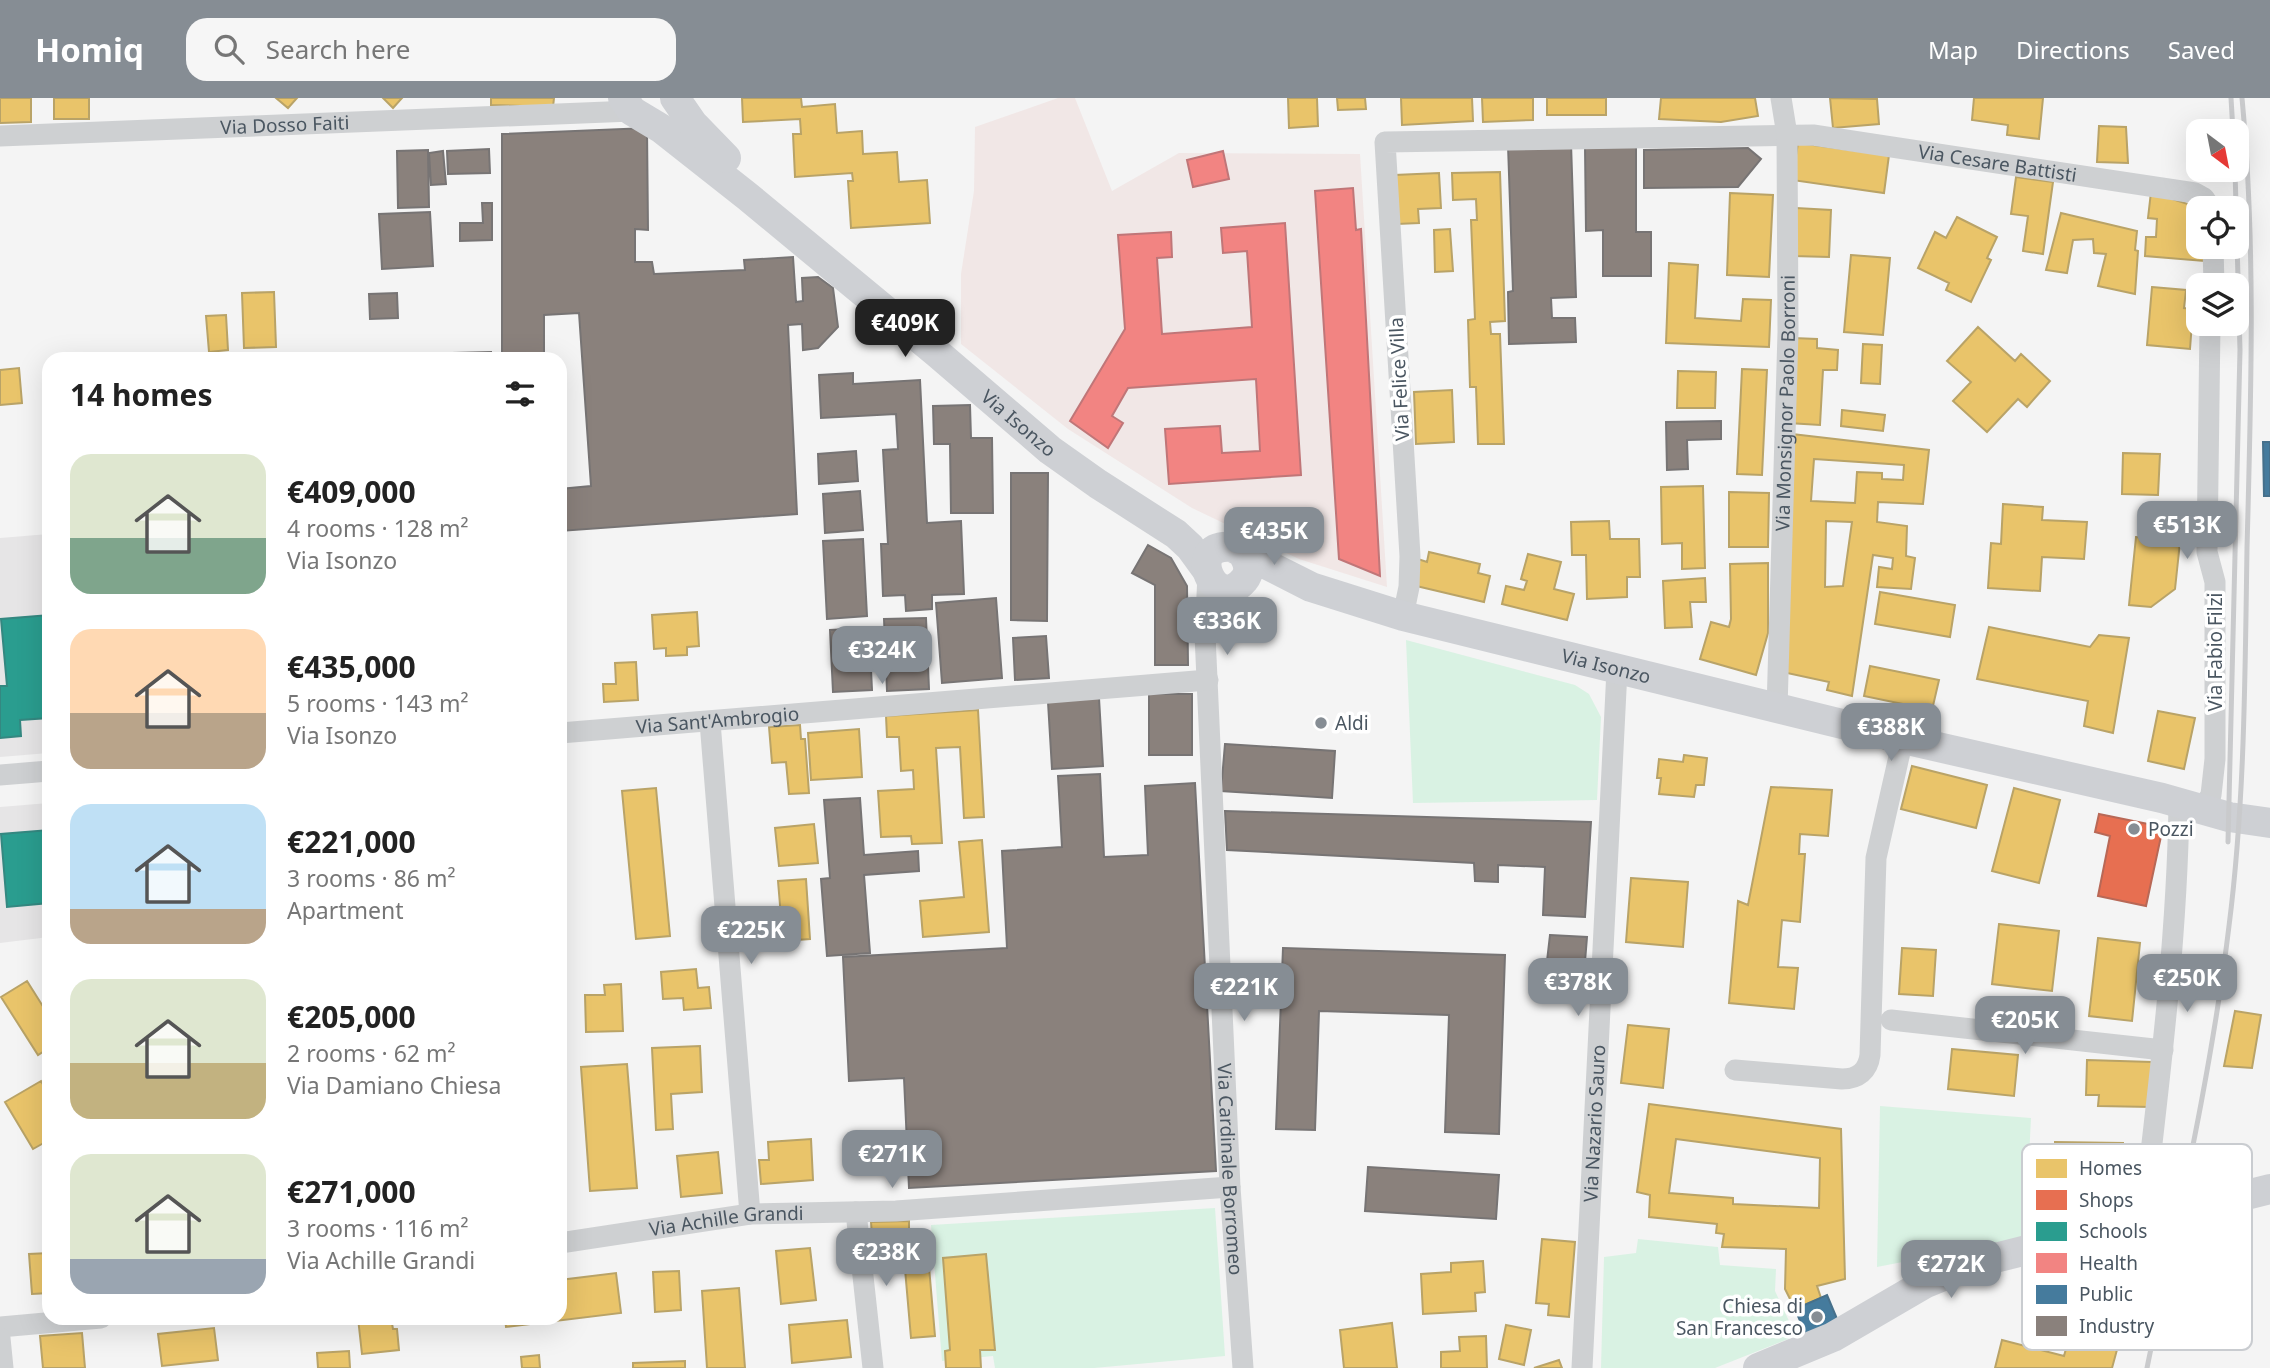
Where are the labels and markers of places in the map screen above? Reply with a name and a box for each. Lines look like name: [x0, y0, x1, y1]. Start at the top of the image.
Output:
pin: €409K: [856, 300, 954, 359]
pin: €513K: [2138, 502, 2236, 561]
pin: €435K: [1225, 508, 1323, 567]
pin: €336K: [1178, 598, 1276, 657]
pin: €324K: [833, 626, 931, 686]
pin: €388K: [1842, 704, 1940, 763]
place label: Aldi: [1335, 710, 1369, 736]
marker: Aldi: [1313, 715, 1329, 731]
place label: Pozzi: [2148, 816, 2194, 842]
marker: Pozzi: [2126, 821, 2142, 837]
pin: €225K: [702, 906, 800, 966]
pin: €250K: [2138, 954, 2236, 1014]
pin: €378K: [1529, 958, 1627, 1018]
pin: €221K: [1195, 964, 1293, 1023]
pin: €205K: [1976, 996, 2074, 1056]
pin: €271K: [843, 1130, 941, 1190]
pin: €238K: [837, 1228, 935, 1288]
pin: €272K: [1902, 1240, 2000, 1300]
place label: Chiesa di San Francesco: [1676, 1293, 1803, 1341]
marker: Chiesa di San Francesco: [1809, 1309, 1825, 1325]

